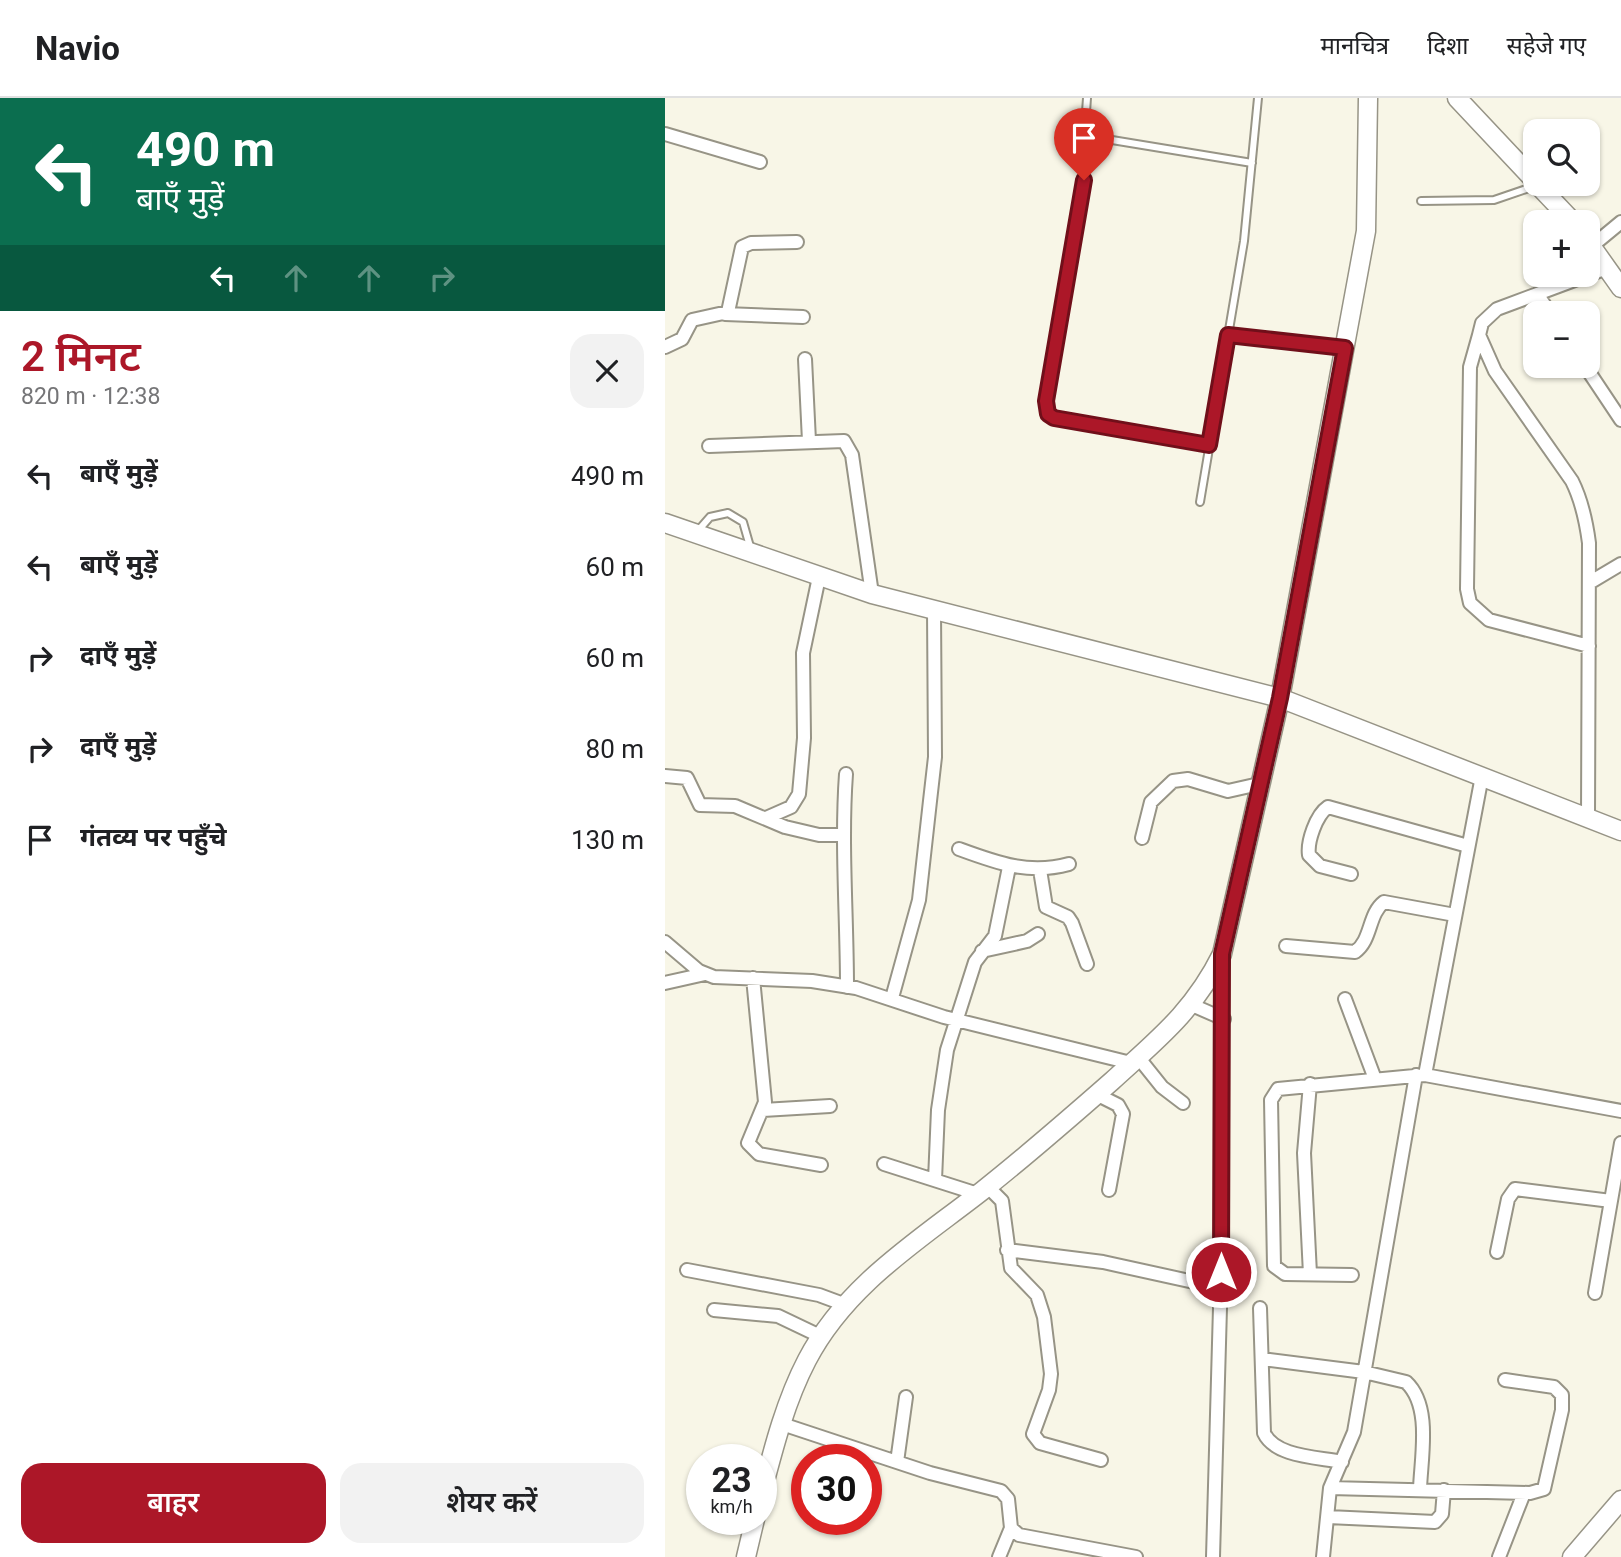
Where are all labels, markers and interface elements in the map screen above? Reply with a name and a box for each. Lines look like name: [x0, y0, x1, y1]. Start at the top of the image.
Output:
text: Navio: [35, 29, 120, 68]
text: मानचित्र: [1320, 32, 1389, 60]
text: दिशा: [1427, 32, 1468, 60]
text: सहेजे गए: [1506, 32, 1586, 60]
pin: [1054, 108, 1114, 180]
icon: arrive: [1065, 119, 1103, 157]
map controls: [1523, 119, 1600, 378]
button: search: [1523, 119, 1600, 196]
text: 490 m: [136, 121, 275, 178]
icon: left: [21, 126, 112, 217]
text: बाएँ मुड़ें: [136, 180, 224, 218]
button: +: [1523, 210, 1600, 287]
icon: left: [204, 259, 242, 297]
icon: ahead: [277, 259, 315, 297]
icon: ahead: [350, 259, 388, 297]
icon: right: [423, 259, 461, 297]
button: −: [1523, 301, 1600, 378]
text: 2 मिनट: [21, 332, 141, 381]
button: close: [570, 334, 644, 408]
text: 820 m · 12:38: [21, 383, 160, 410]
icon: left: [21, 457, 59, 495]
text: बाएँ मुड़ें: [80, 458, 158, 488]
text: 490 m: [571, 461, 644, 491]
icon: left: [21, 548, 59, 586]
text: बाएँ मुड़ें: [80, 549, 158, 579]
text: 60 m: [586, 552, 644, 582]
icon: right: [21, 639, 59, 677]
text: दाएँ मुड़ें: [80, 640, 156, 670]
text: 60 m: [586, 643, 644, 673]
icon: right: [21, 730, 59, 768]
text: दाएँ मुड़ें: [80, 731, 156, 761]
text: 80 m: [586, 734, 644, 764]
icon: arrive: [21, 821, 59, 859]
text: गंतव्य पर पहुँचे: [80, 822, 227, 852]
text: 130 m: [571, 825, 644, 855]
position arrow: [1184, 1235, 1258, 1309]
speed limit sign: 30: [791, 1444, 882, 1535]
text: 23: [711, 1460, 752, 1501]
button: बाहर: [21, 1463, 326, 1543]
button: शेयर करें: [340, 1463, 644, 1543]
text: km/h: [710, 1496, 753, 1517]

